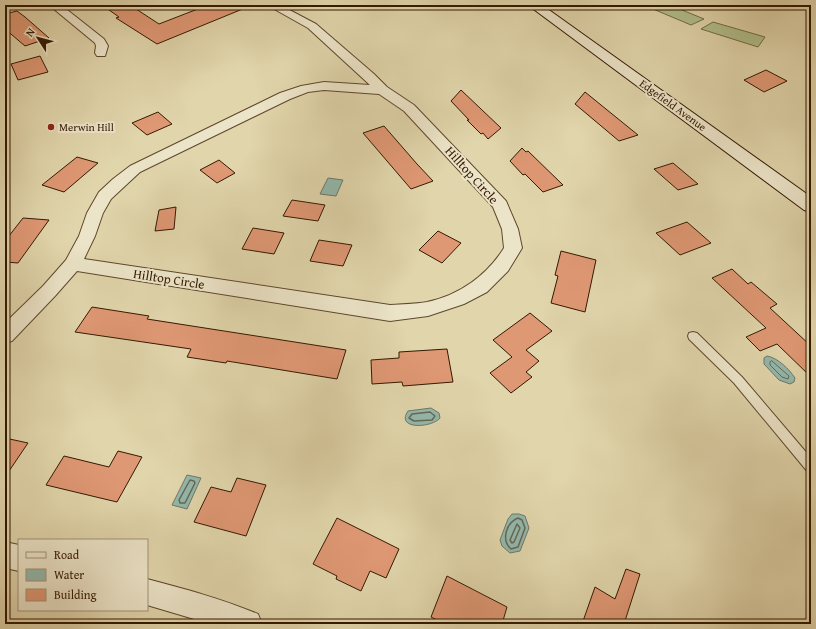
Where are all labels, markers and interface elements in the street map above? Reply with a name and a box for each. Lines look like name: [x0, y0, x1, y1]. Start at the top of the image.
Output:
north arrow: [18, 18, 58, 58]
text: N: [21, 24, 39, 40]
street label: Edgefield Avenue: [636, 75, 710, 135]
place label: Merwin Hill: [59, 119, 114, 135]
marker: Merwin Hill: [46, 122, 56, 132]
street label: Hilltop Circle: [441, 142, 503, 208]
street label: Hilltop Circle: [132, 264, 206, 294]
legend: [18, 539, 148, 611]
text: Road: [54, 546, 80, 563]
text: Water: [54, 566, 84, 583]
text: Building: [54, 586, 97, 603]

